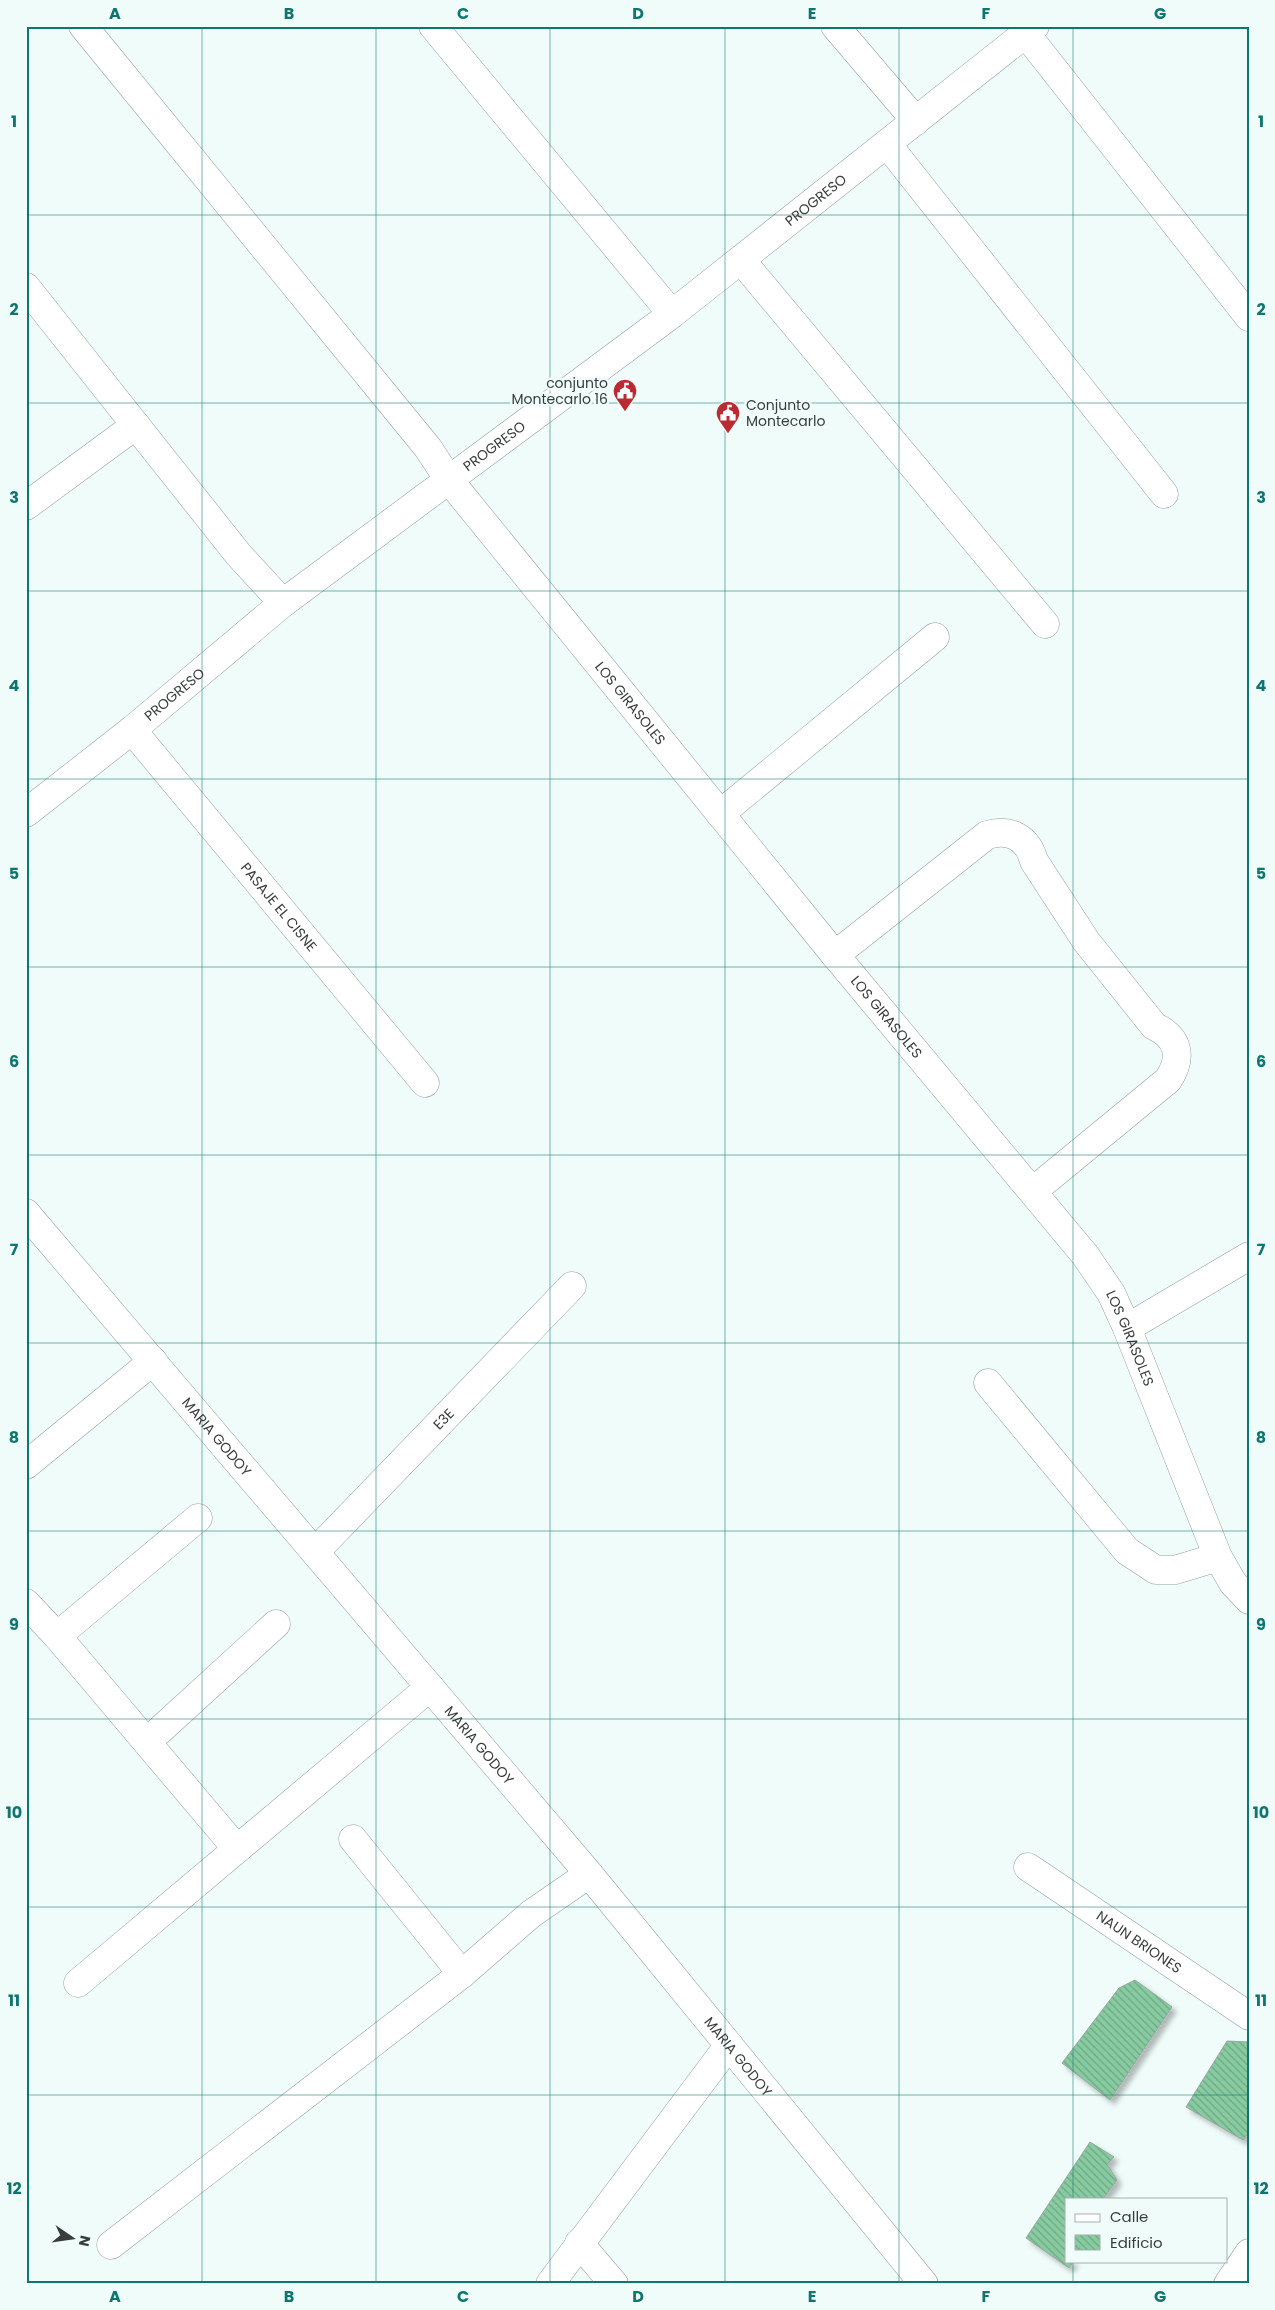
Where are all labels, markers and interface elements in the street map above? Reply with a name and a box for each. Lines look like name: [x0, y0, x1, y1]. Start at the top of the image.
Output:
text: A: [109, 2, 121, 25]
text: B: [284, 2, 294, 25]
text: C: [457, 2, 469, 25]
text: D: [632, 2, 644, 25]
text: E: [808, 2, 816, 25]
text: F: [982, 2, 991, 25]
text: G: [1154, 2, 1166, 25]
text: 1: [11, 110, 17, 133]
text: 1: [1258, 110, 1264, 133]
street label: PROGRESO: [781, 169, 851, 231]
text: 2: [9, 298, 19, 321]
text: 2: [1256, 298, 1266, 321]
place label: conjunto Montecarlo 16: [512, 373, 608, 409]
public building icon: conjunto Montecarlo 16: [612, 378, 638, 412]
place label: Conjunto Montecarlo: [746, 395, 825, 431]
public building icon: Conjunto Montecarlo: [715, 400, 741, 434]
street label: PROGRESO: [459, 416, 530, 476]
text: 3: [9, 486, 19, 509]
text: 3: [1256, 486, 1266, 509]
street label: LOS GIRASOLES: [590, 657, 670, 749]
street label: PROGRESO: [140, 663, 209, 726]
text: 4: [9, 674, 20, 697]
text: 4: [1256, 674, 1267, 697]
street label: PASAJE EL CISNE: [236, 858, 322, 956]
text: 5: [9, 862, 19, 885]
text: 5: [1256, 862, 1266, 885]
street label: LOS GIRASOLES: [846, 971, 927, 1063]
text: 6: [9, 1050, 19, 1073]
text: 6: [1256, 1050, 1266, 1073]
text: 7: [10, 1238, 19, 1261]
text: 7: [1257, 1238, 1266, 1261]
street label: LOS GIRASOLES: [1101, 1287, 1159, 1389]
street label: MARIA GODOY: [177, 1393, 256, 1480]
street label: E3E: [428, 1404, 459, 1434]
text: 8: [9, 1426, 19, 1449]
text: 8: [1256, 1426, 1266, 1449]
text: 9: [9, 1613, 19, 1636]
text: 9: [1256, 1613, 1266, 1636]
street label: MARIA GODOY: [440, 1701, 519, 1789]
text: 10: [6, 1801, 22, 1824]
text: 10: [1253, 1801, 1269, 1824]
street label: NAUN BRIONES: [1092, 1906, 1186, 1978]
text: 11: [8, 1989, 20, 2012]
text: 11: [1255, 1989, 1267, 2012]
street label: MARIA GODOY: [700, 2012, 777, 2101]
text: 12: [6, 2177, 22, 2200]
text: 12: [1253, 2177, 1269, 2200]
legend: [1065, 2198, 1228, 2262]
text: Calle: [1110, 2206, 1148, 2227]
north arrow: [48, 2212, 98, 2262]
text: Edificio: [1110, 2232, 1163, 2253]
text: N: [74, 2234, 96, 2248]
text: A: [109, 2285, 121, 2308]
text: B: [284, 2285, 294, 2308]
text: C: [457, 2285, 469, 2308]
text: D: [632, 2285, 644, 2308]
text: E: [808, 2285, 816, 2308]
text: F: [982, 2285, 991, 2308]
text: G: [1154, 2285, 1166, 2308]

